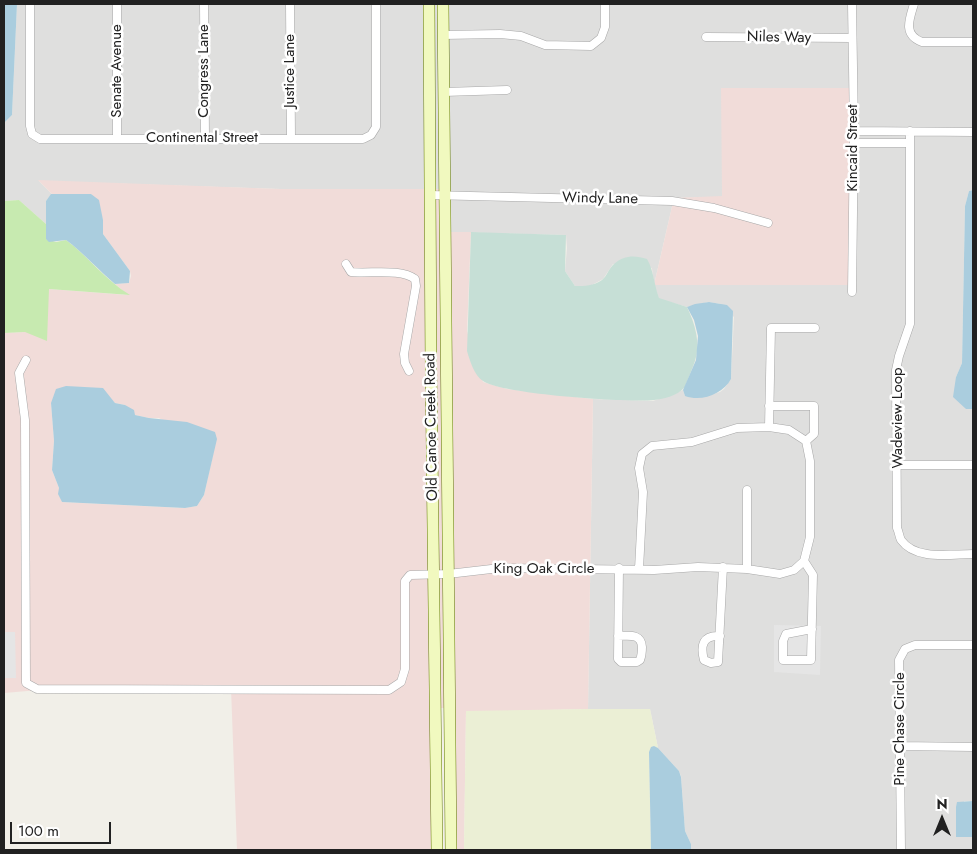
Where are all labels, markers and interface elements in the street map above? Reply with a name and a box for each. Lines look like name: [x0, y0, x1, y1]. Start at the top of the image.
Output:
street label: Senate Avenue: [108, 24, 126, 118]
street label: Congress Lane: [195, 24, 213, 118]
street label: Niles Way: [747, 28, 811, 48]
street label: Justice Lane: [281, 34, 299, 108]
street label: Kincaid Street: [844, 104, 862, 192]
street label: Continental Street: [146, 129, 258, 147]
street label: Windy Lane: [562, 189, 638, 209]
street label: Old Canoe Creek Road: [422, 353, 442, 501]
street label: Wadeview Loop: [889, 368, 907, 468]
street label: King Oak Circle: [494, 560, 594, 578]
street label: Pine Chase Circle: [891, 672, 909, 786]
north arrow: [917, 794, 967, 844]
text: N: [936, 794, 948, 814]
scale bar: [12, 812, 114, 844]
text: 100 m: [18, 820, 59, 842]

